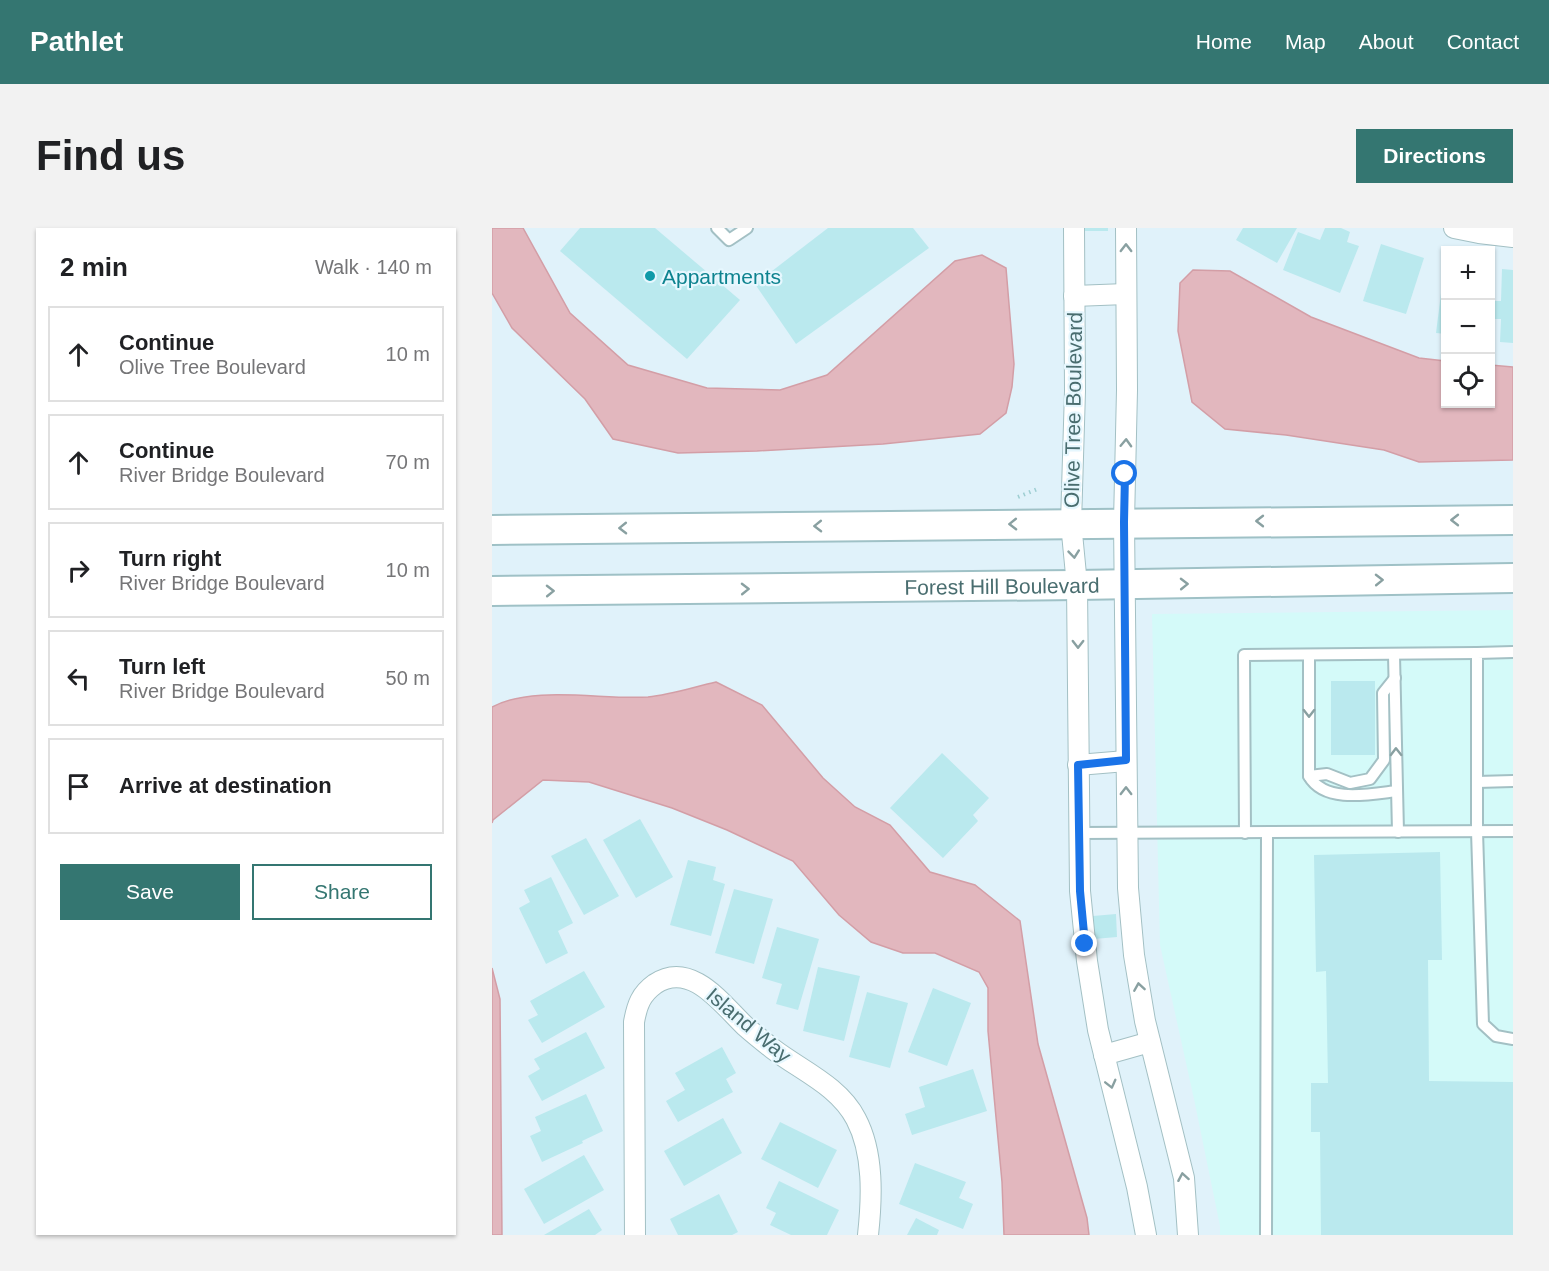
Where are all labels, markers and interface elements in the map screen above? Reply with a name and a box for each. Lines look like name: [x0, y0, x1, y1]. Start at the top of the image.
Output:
text: Pathlet: [30, 26, 123, 57]
text: Home: [1196, 30, 1252, 53]
text: Map: [1285, 30, 1326, 53]
text: About: [1359, 30, 1414, 53]
text: Contact: [1447, 30, 1519, 53]
button: Directions: [1356, 129, 1513, 183]
text: Find us: [36, 132, 185, 179]
one-way arrow: [1120, 243, 1132, 252]
map controls: [1441, 246, 1495, 408]
button: +: [1441, 246, 1495, 300]
text: 2 min: [60, 252, 128, 282]
text: Walk · 140 m: [315, 256, 432, 278]
place label: Appartments: [662, 265, 781, 288]
marker: Appartments: [643, 269, 657, 283]
button: −: [1441, 300, 1495, 354]
street label: Olive Tree Boulevard: [1060, 312, 1086, 508]
text: Continue: [119, 330, 214, 355]
icon: ahead: [62, 338, 95, 371]
text: 10 m: [386, 343, 430, 365]
button: locate: [1441, 354, 1495, 408]
text: Olive Tree Boulevard: [119, 356, 306, 378]
text: Continue: [119, 438, 214, 463]
one-way arrow: [1120, 438, 1132, 447]
icon: ahead: [62, 446, 95, 479]
text: 70 m: [386, 451, 430, 473]
route start: [1111, 460, 1137, 486]
text: River Bridge Boulevard: [119, 464, 325, 486]
one-way arrow: [1450, 514, 1459, 526]
one-way arrow: [1255, 515, 1264, 527]
one-way arrow: [1008, 518, 1017, 530]
one-way arrow: [813, 520, 822, 532]
one-way arrow: [618, 522, 627, 534]
text: Turn right: [119, 546, 221, 571]
one-way arrow: [1067, 550, 1080, 559]
icon: right: [62, 554, 95, 587]
text: 10 m: [386, 559, 430, 581]
text: River Bridge Boulevard: [119, 572, 325, 594]
street label: Forest Hill Boulevard: [904, 573, 1100, 598]
one-way arrow: [1374, 574, 1383, 586]
one-way arrow: [1179, 577, 1188, 590]
one-way arrow: [741, 583, 750, 595]
one-way arrow: [546, 584, 555, 597]
one-way arrow: [1072, 639, 1084, 648]
text: Turn left: [119, 654, 205, 679]
icon: left: [62, 662, 95, 695]
text: 50 m: [386, 667, 430, 689]
text: River Bridge Boulevard: [119, 680, 325, 702]
one-way arrow: [1303, 709, 1315, 718]
one-way arrow: [1390, 748, 1403, 757]
icon: arrive: [62, 770, 95, 803]
text: Arrive at destination: [119, 773, 332, 798]
one-way arrow: [1120, 786, 1132, 795]
button: Save: [60, 864, 240, 920]
button: Share: [252, 864, 432, 920]
route end: [1071, 930, 1097, 956]
one-way arrow: [1134, 982, 1146, 992]
street label: Island Way: [702, 983, 796, 1067]
one-way arrow: [1104, 1079, 1117, 1089]
one-way arrow: [1177, 1172, 1190, 1182]

